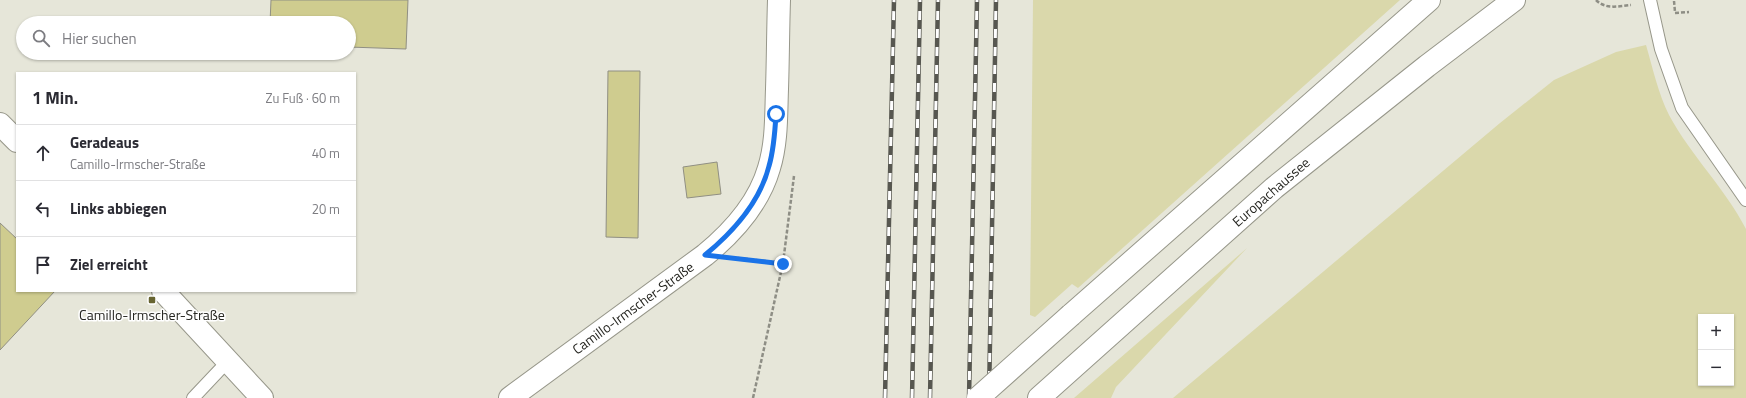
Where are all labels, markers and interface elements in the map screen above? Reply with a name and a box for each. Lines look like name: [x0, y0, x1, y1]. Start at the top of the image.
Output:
search box: [16, 16, 356, 60]
icon: search: [30, 27, 52, 49]
text: Hier suchen: [62, 27, 137, 50]
text: 1 Min.: [32, 85, 78, 111]
text: Zu Fuß · 60 m: [266, 88, 340, 108]
route start: [767, 105, 785, 123]
text: Geradeaus: [70, 131, 139, 154]
icon: ahead: [32, 142, 54, 164]
text: 40 m: [312, 143, 340, 163]
street label: Europachaussee: [1227, 152, 1314, 231]
text: Camillo-Irmscher-Straße: [70, 154, 205, 174]
text: Links abbiegen: [70, 197, 167, 220]
icon: left: [32, 198, 54, 220]
text: 20 m: [312, 199, 340, 219]
text: Ziel erreicht: [70, 253, 148, 276]
icon: arrive: [32, 254, 54, 276]
route end: [774, 255, 792, 273]
street label: Camillo-Irmscher-Straße: [568, 256, 698, 359]
marker: Camillo-Irmscher-Straße: [147, 295, 157, 305]
place label: Camillo-Irmscher-Straße: [79, 304, 225, 325]
map controls: [1698, 314, 1734, 386]
button: +: [1698, 314, 1734, 350]
button: −: [1698, 350, 1734, 386]

